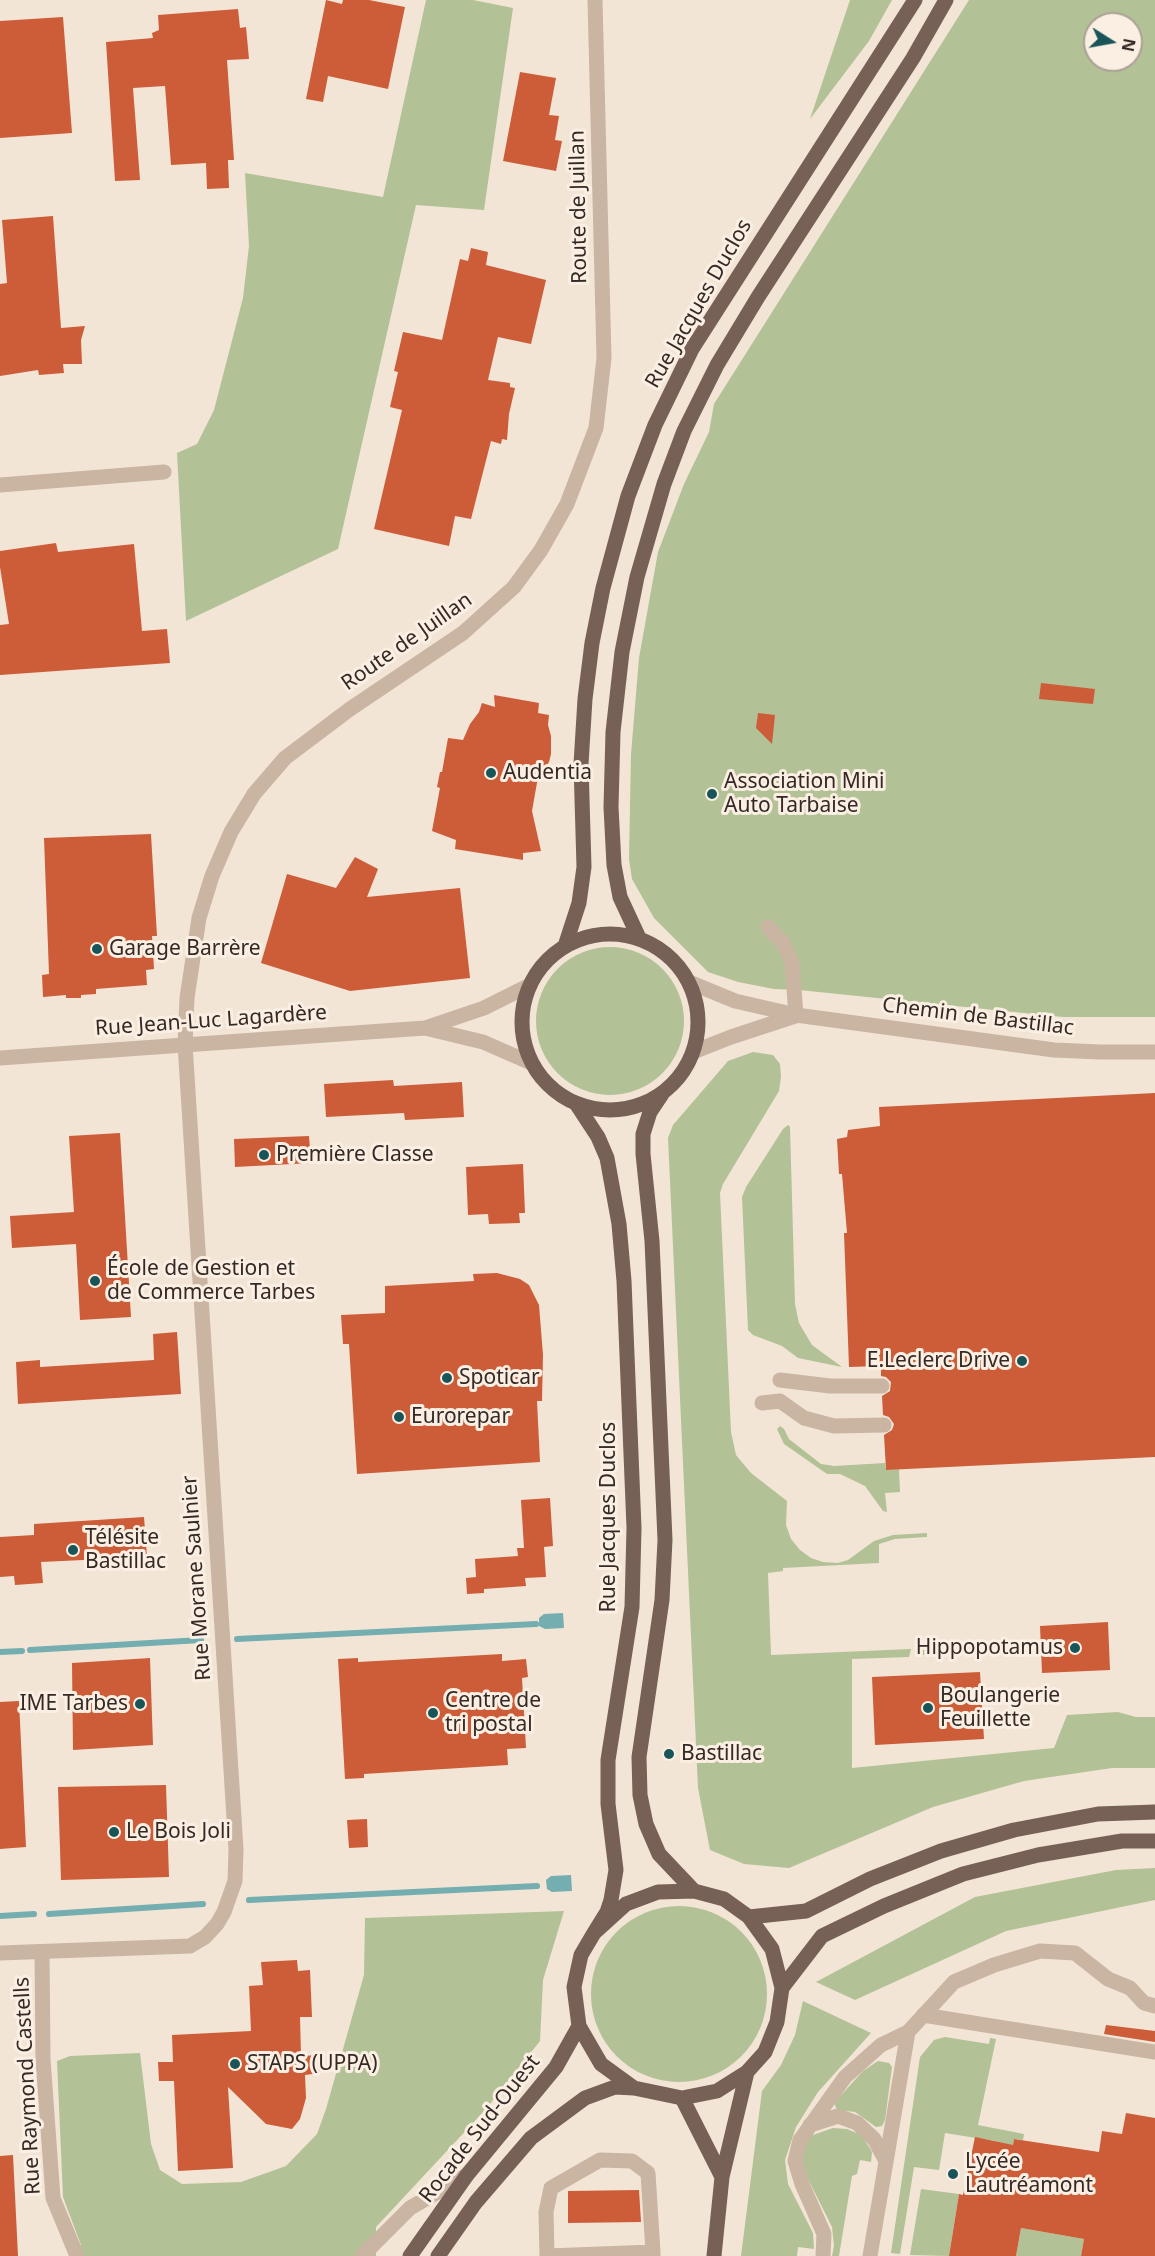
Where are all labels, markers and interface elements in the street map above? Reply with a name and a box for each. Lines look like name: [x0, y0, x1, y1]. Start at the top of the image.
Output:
north arrow: [1083, 12, 1143, 72]
text: N: [1117, 37, 1141, 54]
street label: Route de Juillan: [565, 130, 593, 284]
street label: Rue Jacques Duclos: [640, 215, 758, 393]
street label: Route de Juillan: [337, 588, 477, 696]
place label: Audentia: [503, 760, 592, 786]
marker: Audentia: [484, 766, 498, 780]
place label: Association Mini Auto Tarbaise: [724, 769, 885, 819]
marker: Association Mini Auto Tarbaise: [705, 787, 719, 801]
place label: Garage Barrère: [109, 936, 261, 962]
marker: Garage Barrère: [90, 942, 104, 956]
street label: Chemin de Bastillac: [881, 993, 1075, 1041]
street label: Rue Jean-Luc Lagardère: [94, 1000, 328, 1042]
place label: Première Classe: [276, 1142, 434, 1168]
marker: Première Classe: [257, 1148, 271, 1162]
place label: École de Gestion et de Commerce Tarbes: [107, 1256, 315, 1306]
marker: École de Gestion et de Commerce Tarbes: [88, 1274, 102, 1288]
place label: E.Leclerc Drive: [867, 1348, 1010, 1374]
marker: E.Leclerc Drive: [1015, 1354, 1029, 1368]
place label: Spoticar: [459, 1365, 540, 1391]
marker: Spoticar: [440, 1371, 454, 1385]
place label: Eurorepar: [411, 1404, 510, 1430]
marker: Eurorepar: [392, 1410, 406, 1424]
street label: Rue Jacques Duclos: [596, 1422, 622, 1612]
street label: Rue Morane Saulnier: [177, 1474, 217, 1682]
place label: Télésite Bastillac: [85, 1525, 166, 1575]
marker: Télésite Bastillac: [66, 1543, 80, 1557]
place label: Hippopotamus: [916, 1635, 1063, 1661]
marker: Hippopotamus: [1068, 1641, 1082, 1655]
place label: Boulangerie Feuillette: [940, 1683, 1060, 1733]
place label: Centre de tri postal: [445, 1688, 541, 1738]
place label: IME Tarbes: [19, 1691, 128, 1717]
marker: IME Tarbes: [133, 1697, 147, 1711]
marker: Boulangerie Feuillette: [921, 1701, 935, 1715]
marker: Centre de tri postal: [426, 1706, 440, 1720]
place label: Bastillac: [681, 1741, 762, 1767]
marker: Bastillac: [662, 1747, 676, 1761]
place label: Le Bois Joli: [126, 1819, 231, 1845]
marker: Le Bois Joli: [107, 1825, 121, 1839]
street label: Rue Raymond Castells: [10, 1976, 46, 2196]
street label: Rocade Sud-Ouest: [414, 2050, 546, 2208]
place label: STAPS (UPPA): [247, 2051, 378, 2077]
marker: STAPS (UPPA): [228, 2057, 242, 2071]
place label: Lycée Lautréamont: [965, 2149, 1093, 2199]
marker: Lycée Lautréamont: [946, 2167, 960, 2181]

